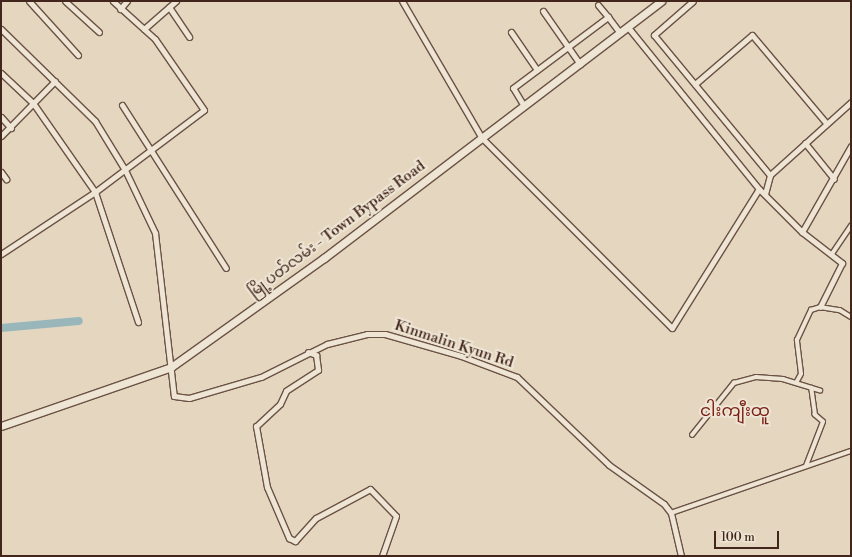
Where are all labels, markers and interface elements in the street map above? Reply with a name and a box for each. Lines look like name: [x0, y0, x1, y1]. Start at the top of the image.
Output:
street label: မြို့ပတ်လမ်း - Town Bypass Road: [245, 157, 429, 301]
street label: Kinmalin Kyun Rd: [392, 316, 516, 372]
district label: ငါးကျီးထူ: [700, 402, 770, 422]
scale bar: [716, 523, 781, 549]
text: 100 m: [721, 530, 755, 545]

